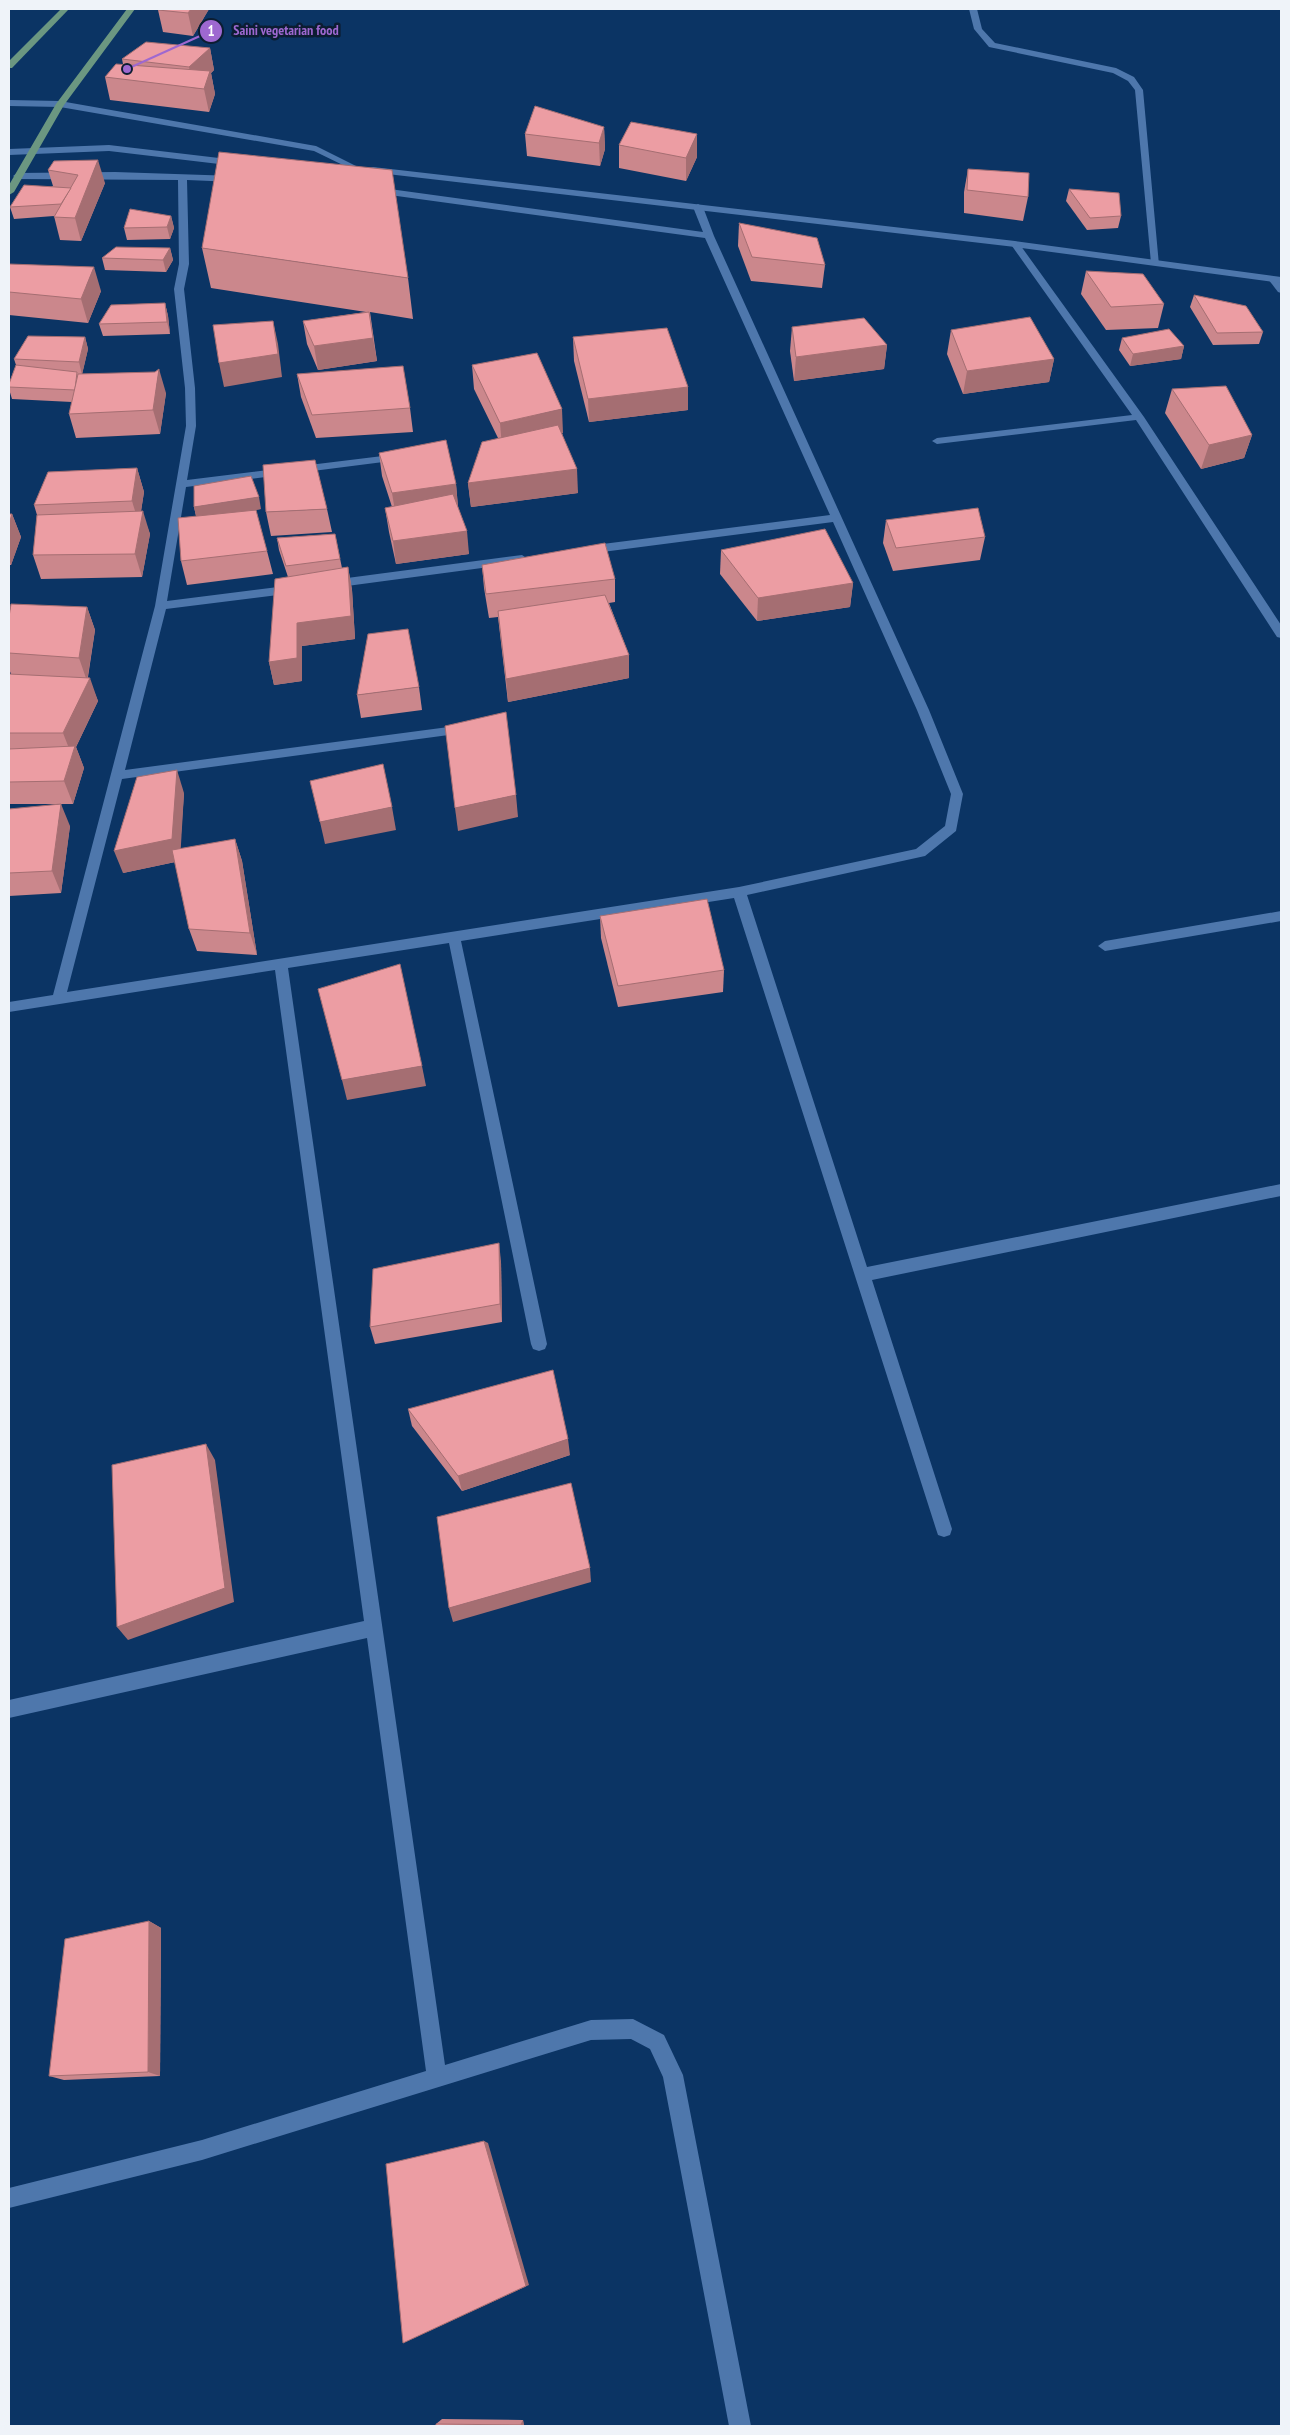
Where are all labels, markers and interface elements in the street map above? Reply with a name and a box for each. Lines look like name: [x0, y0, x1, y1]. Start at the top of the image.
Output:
callout: Saini vegetarian food: [198, 16, 349, 45]
text: 1: [207, 21, 215, 40]
text: Saini vegetarian food: [233, 21, 339, 39]

